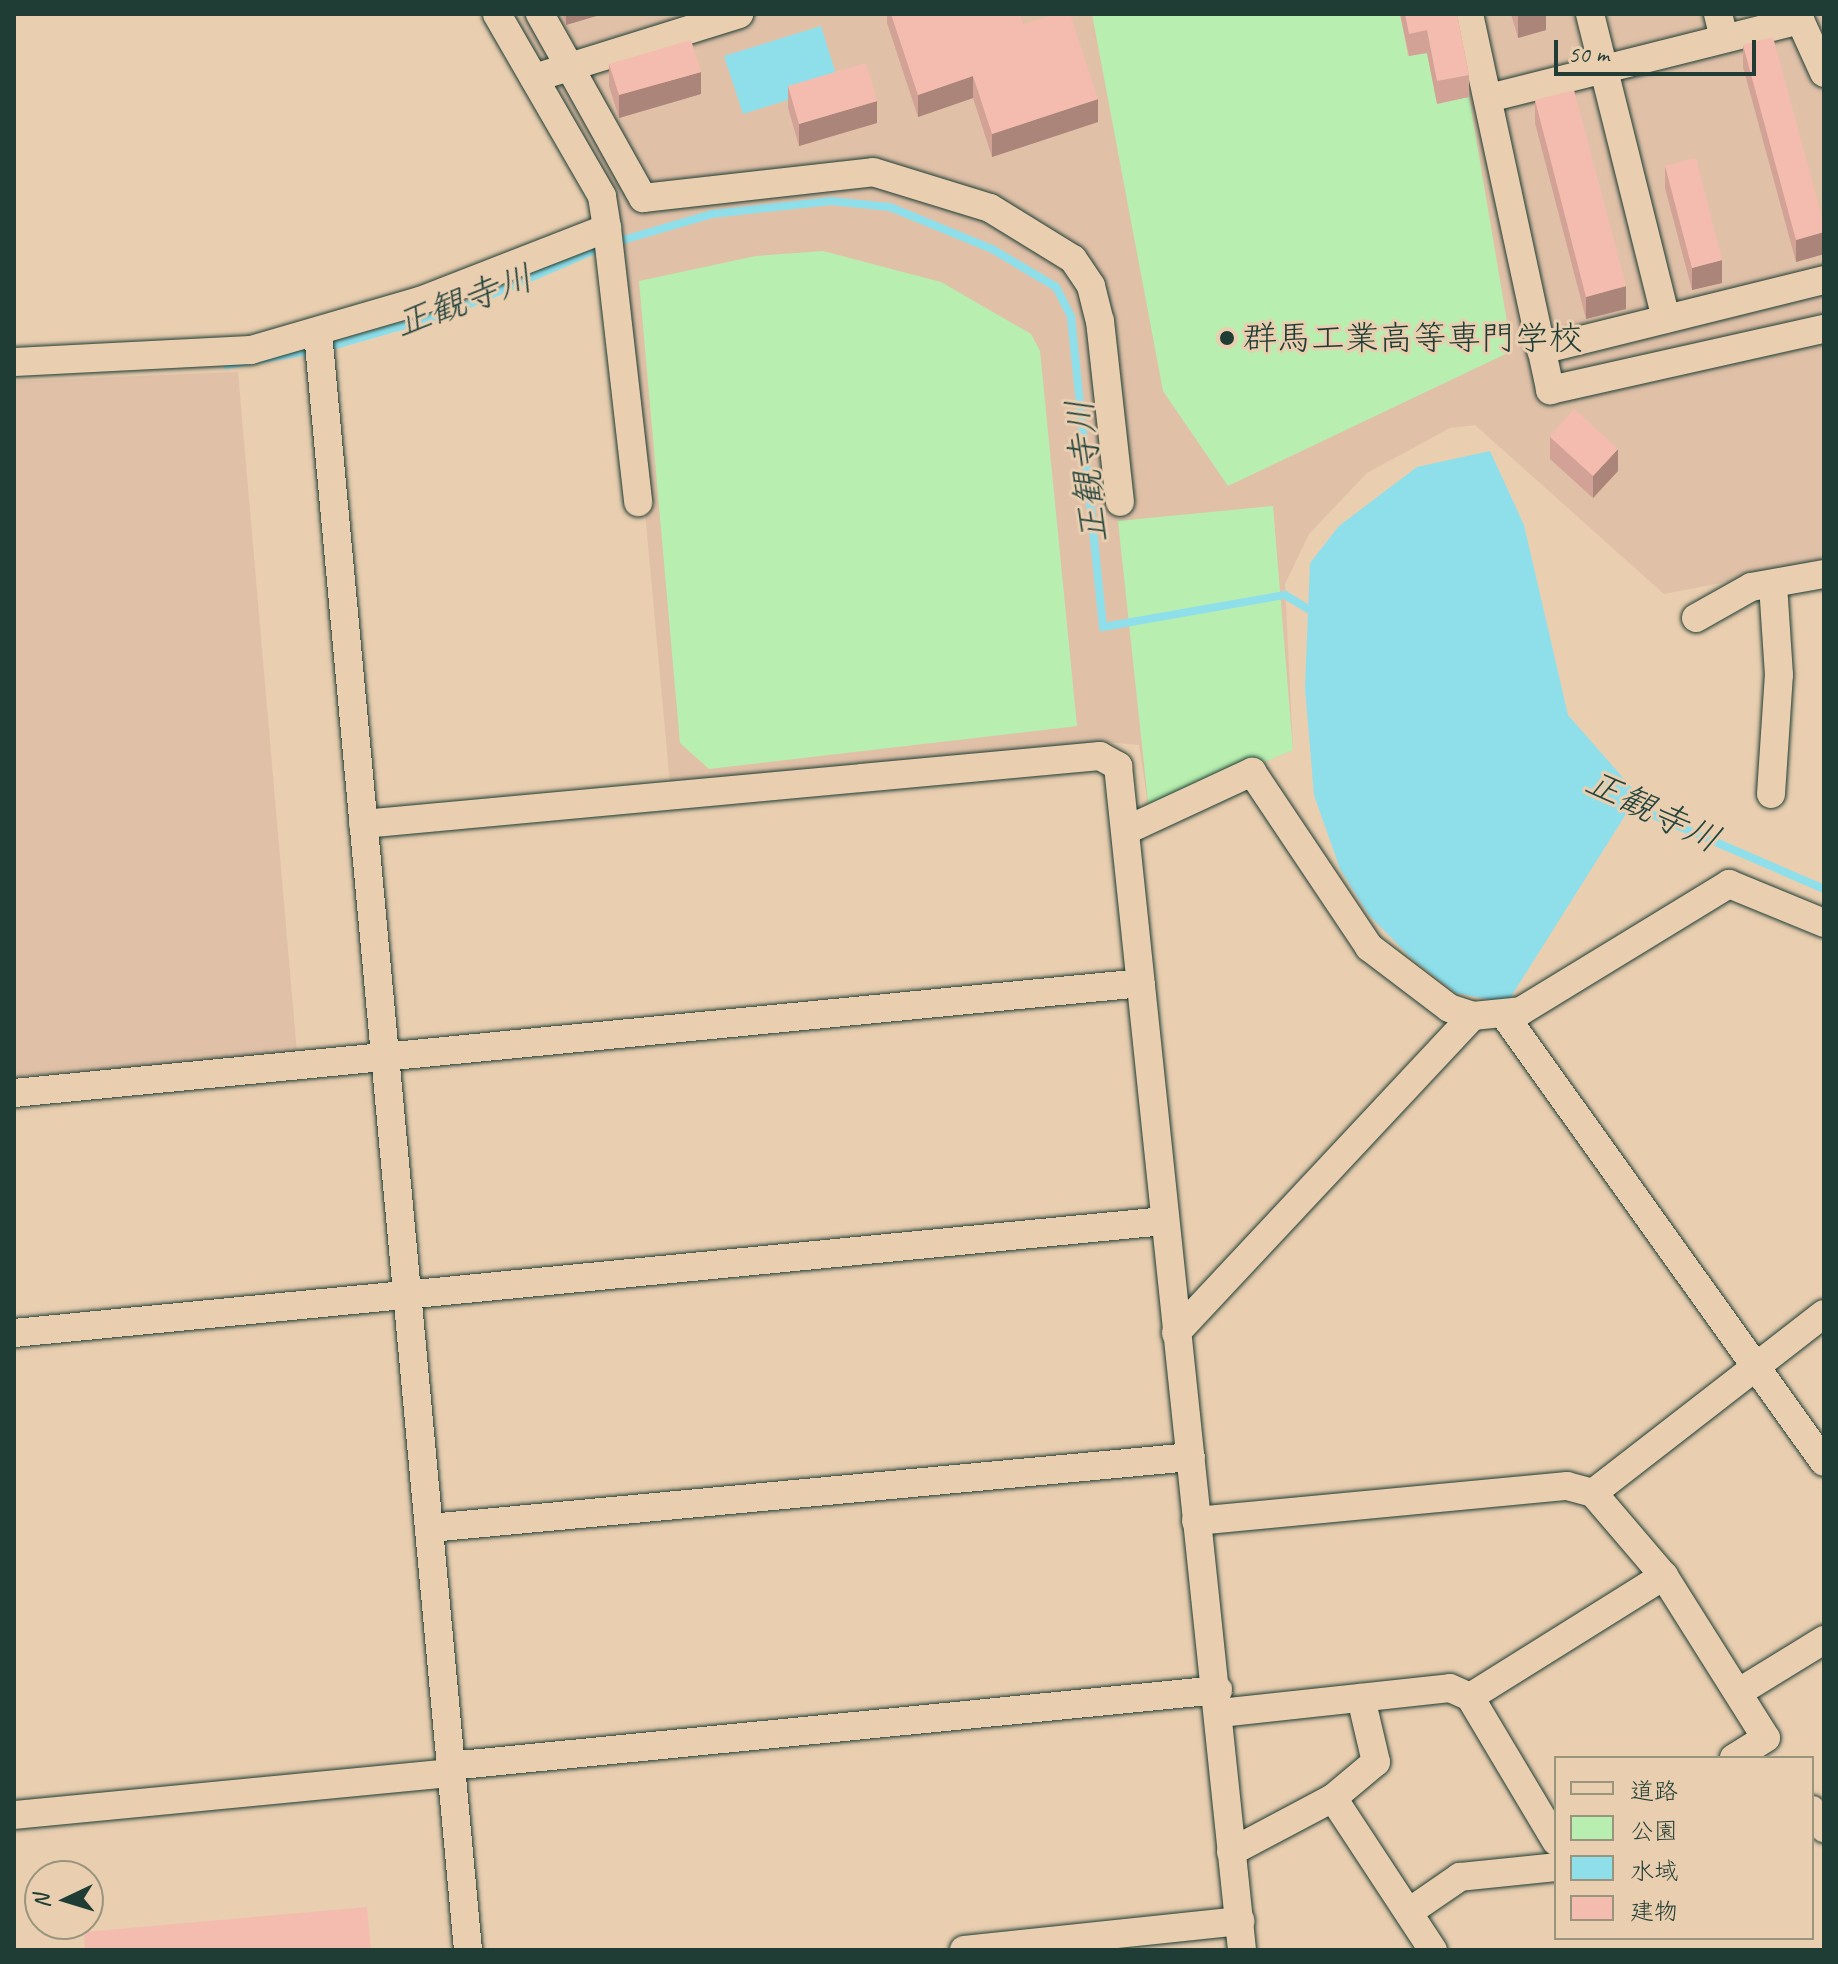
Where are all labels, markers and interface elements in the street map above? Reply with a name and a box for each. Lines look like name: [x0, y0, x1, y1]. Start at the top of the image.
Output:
scale bar: [1558, 24, 1760, 74]
text: 50 m: [1568, 39, 1609, 69]
water label: 正観寺川: [389, 256, 539, 346]
place label: 群馬工業高等専門学校: [1243, 318, 1583, 358]
marker: 群馬工業高等専門学校: [1218, 329, 1236, 347]
water label: 正観寺川: [1058, 397, 1116, 545]
water label: 正観寺川: [1579, 760, 1727, 862]
legend: [1554, 1756, 1814, 1940]
text: 道路: [1630, 1776, 1678, 1806]
text: 公園: [1630, 1816, 1678, 1846]
text: 水域: [1630, 1856, 1678, 1886]
north arrow: [24, 1860, 104, 1940]
text: N: [28, 1894, 56, 1909]
text: 建物: [1630, 1896, 1678, 1926]

